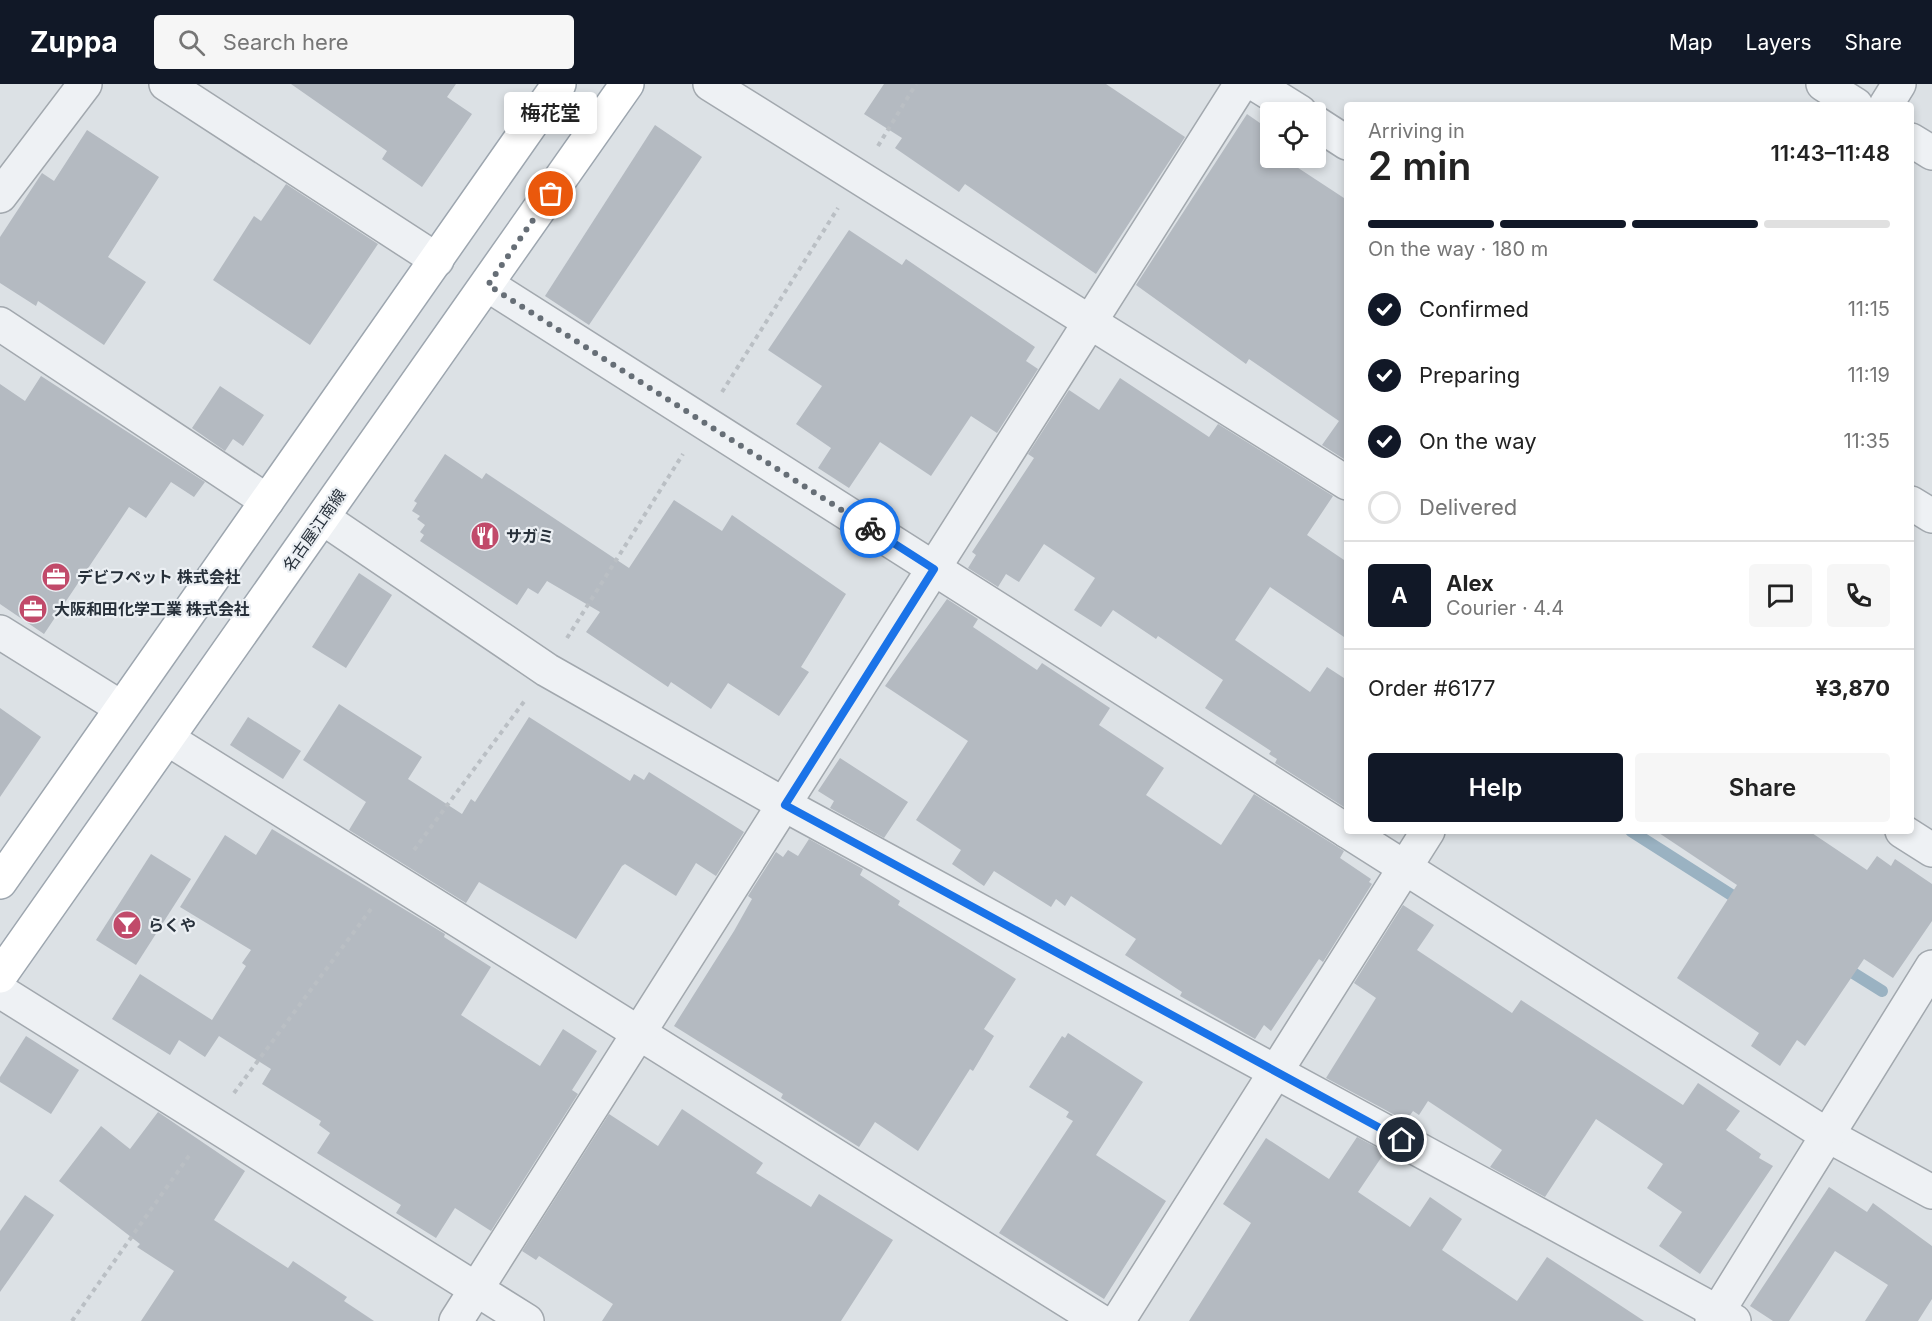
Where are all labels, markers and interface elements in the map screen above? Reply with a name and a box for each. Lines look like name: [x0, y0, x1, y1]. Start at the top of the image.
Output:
search box: [154, 15, 574, 69]
text: Zuppa: [30, 25, 118, 59]
icon: search: [175, 26, 208, 59]
text: Search here: [223, 29, 349, 55]
text: Map: [1669, 30, 1713, 55]
text: Layers: [1746, 30, 1812, 55]
text: Share: [1845, 30, 1902, 55]
callout: 梅花堂: [504, 92, 598, 134]
text: 梅花堂: [521, 101, 581, 125]
map controls: [1260, 102, 1326, 168]
button: locate: [1260, 102, 1326, 168]
text: Arriving in: [1368, 119, 1465, 143]
text: 11:43–11:48: [1770, 140, 1890, 166]
text: 2 min: [1368, 142, 1471, 189]
pin: [525, 168, 576, 219]
icon: bag: [534, 177, 567, 210]
text: On the way · 180 m: [1368, 237, 1548, 261]
icon: check: [1368, 293, 1401, 326]
text: Confirmed: [1419, 296, 1529, 322]
text: 11:15: [1848, 297, 1890, 321]
icon: check: [1368, 359, 1401, 392]
text: Preparing: [1419, 362, 1520, 388]
text: 11:19: [1847, 363, 1890, 387]
icon: check: [1368, 425, 1401, 458]
text: On the way: [1419, 428, 1537, 454]
text: 11:35: [1843, 429, 1890, 453]
street label: 名古屋江南線: [278, 485, 350, 575]
text: Delivered: [1419, 494, 1517, 520]
courier: [840, 498, 900, 558]
icon: bike: [854, 512, 887, 545]
restaurant icon: サガミ: [469, 520, 501, 552]
place label: サガミ: [506, 526, 554, 546]
office icon: デビフペット 株式会社: [40, 561, 72, 593]
button: chat: [1749, 564, 1812, 627]
button: phone: [1827, 564, 1890, 627]
place label: デビフペット 株式会社: [77, 567, 241, 587]
text: Alex: [1446, 570, 1494, 596]
text: A: [1391, 582, 1408, 608]
office icon: 大阪和田化学工業 株式会社: [17, 593, 49, 625]
text: Courier · 4.4: [1446, 596, 1564, 620]
place label: 大阪和田化学工業 株式会社: [54, 599, 250, 619]
text: Order #6177: [1368, 675, 1495, 701]
text: ¥3,870: [1815, 675, 1890, 701]
button: Help: [1368, 753, 1623, 822]
button: Share: [1635, 753, 1890, 822]
bar icon: らくや: [111, 909, 143, 941]
place label: らくや: [148, 915, 196, 935]
pin: [1376, 1114, 1427, 1165]
icon: home: [1385, 1123, 1418, 1156]

